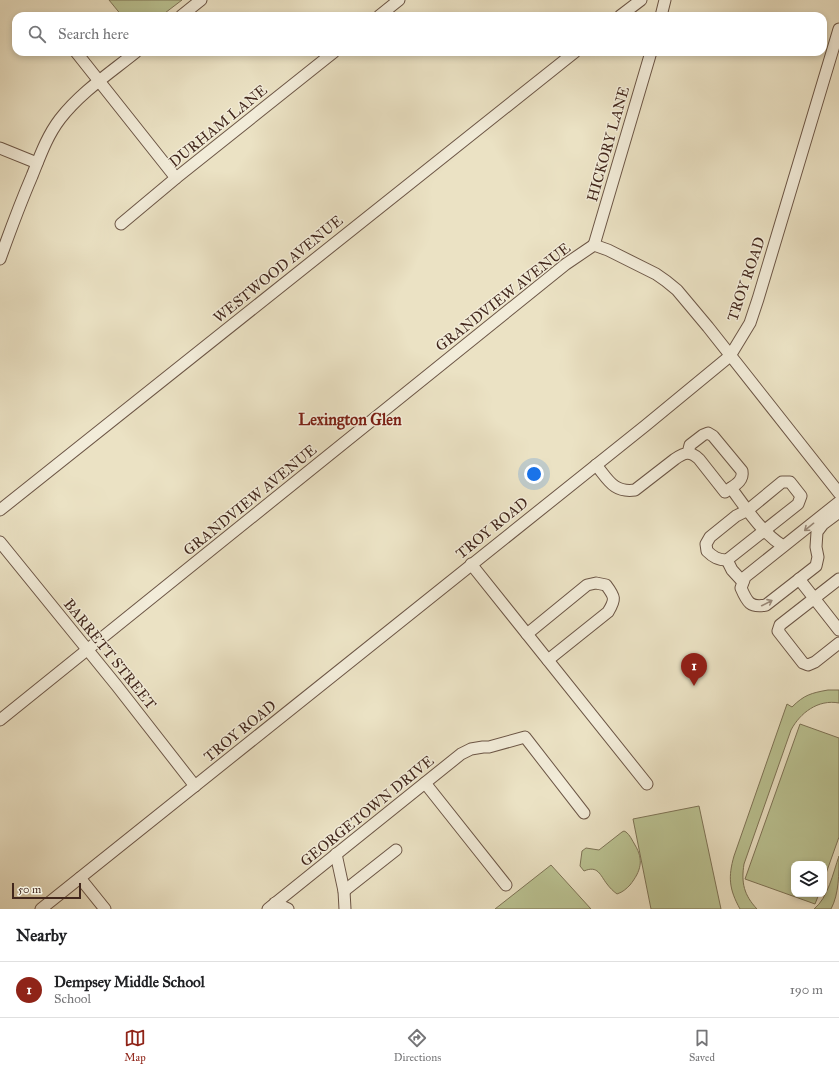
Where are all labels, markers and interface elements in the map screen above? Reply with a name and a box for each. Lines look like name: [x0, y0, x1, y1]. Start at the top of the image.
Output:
search box: [12, 12, 827, 56]
icon: search: [26, 23, 48, 45]
text: Search here: [58, 25, 129, 43]
street label: DURHAM LANE: [165, 81, 271, 171]
street label: HICKORY LANE: [583, 84, 633, 204]
street label: WESTWOOD AVENUE: [210, 211, 347, 327]
street label: TROY ROAD: [723, 234, 769, 323]
street label: GRANDVIEW AVENUE: [432, 239, 574, 355]
district label: Lexington Glen: [298, 410, 402, 430]
street label: GRANDVIEW AVENUE: [180, 441, 320, 559]
your location: [524, 464, 544, 484]
street label: TROY ROAD: [452, 493, 532, 563]
one-way arrow: [803, 522, 814, 531]
street label: BARRETT STREET: [60, 595, 160, 713]
one-way arrow: [761, 599, 773, 606]
pin: 1: [681, 653, 707, 686]
street label: TROY ROAD: [200, 696, 280, 766]
street label: GEORGETOWN DRIVE: [297, 751, 438, 870]
map controls: [791, 861, 827, 897]
button: layers: [791, 861, 827, 897]
scale bar: [12, 881, 81, 900]
text: 50 m: [18, 883, 41, 896]
text: Nearby: [16, 925, 67, 946]
text: Dempsey Middle School: [54, 973, 205, 991]
text: 1: [26, 982, 32, 998]
text: 190 m: [790, 982, 823, 998]
text: School: [54, 991, 91, 1007]
tab: Map: [124, 1027, 146, 1064]
tab: Directions: [394, 1027, 441, 1064]
tab: Saved: [689, 1027, 715, 1064]

